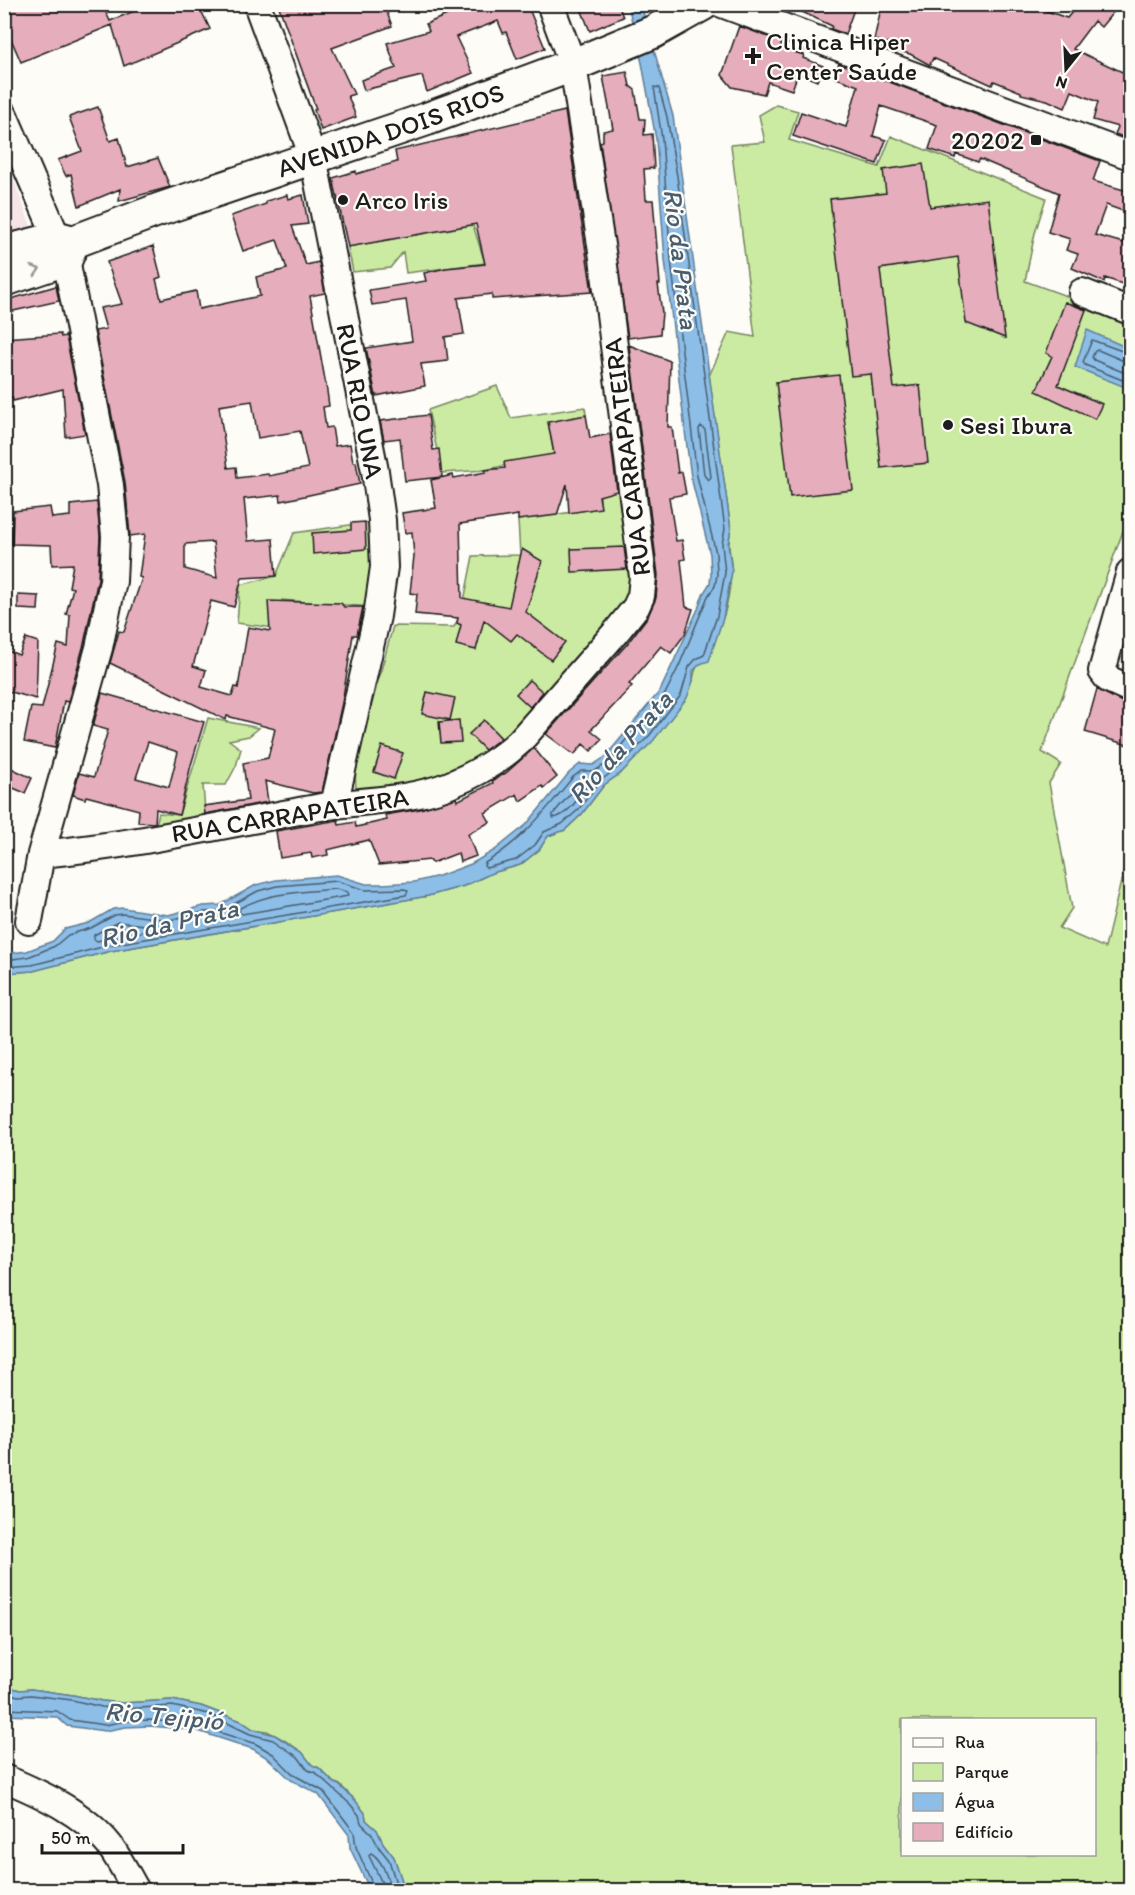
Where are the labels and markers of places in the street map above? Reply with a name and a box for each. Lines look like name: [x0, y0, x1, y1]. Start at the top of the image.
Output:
place label: Clinica Hiper Center Saúde: [766, 25, 917, 87]
marker: Clinica Hiper Center Saúde: [744, 47, 762, 65]
place label: 20202: [951, 124, 1024, 156]
marker: 20202: [1029, 133, 1043, 147]
place label: Arco Iris: [355, 184, 448, 216]
marker: Arco Iris: [336, 193, 350, 207]
place label: Sesi Ibura: [960, 409, 1073, 441]
marker: Sesi Ibura: [941, 418, 955, 432]

